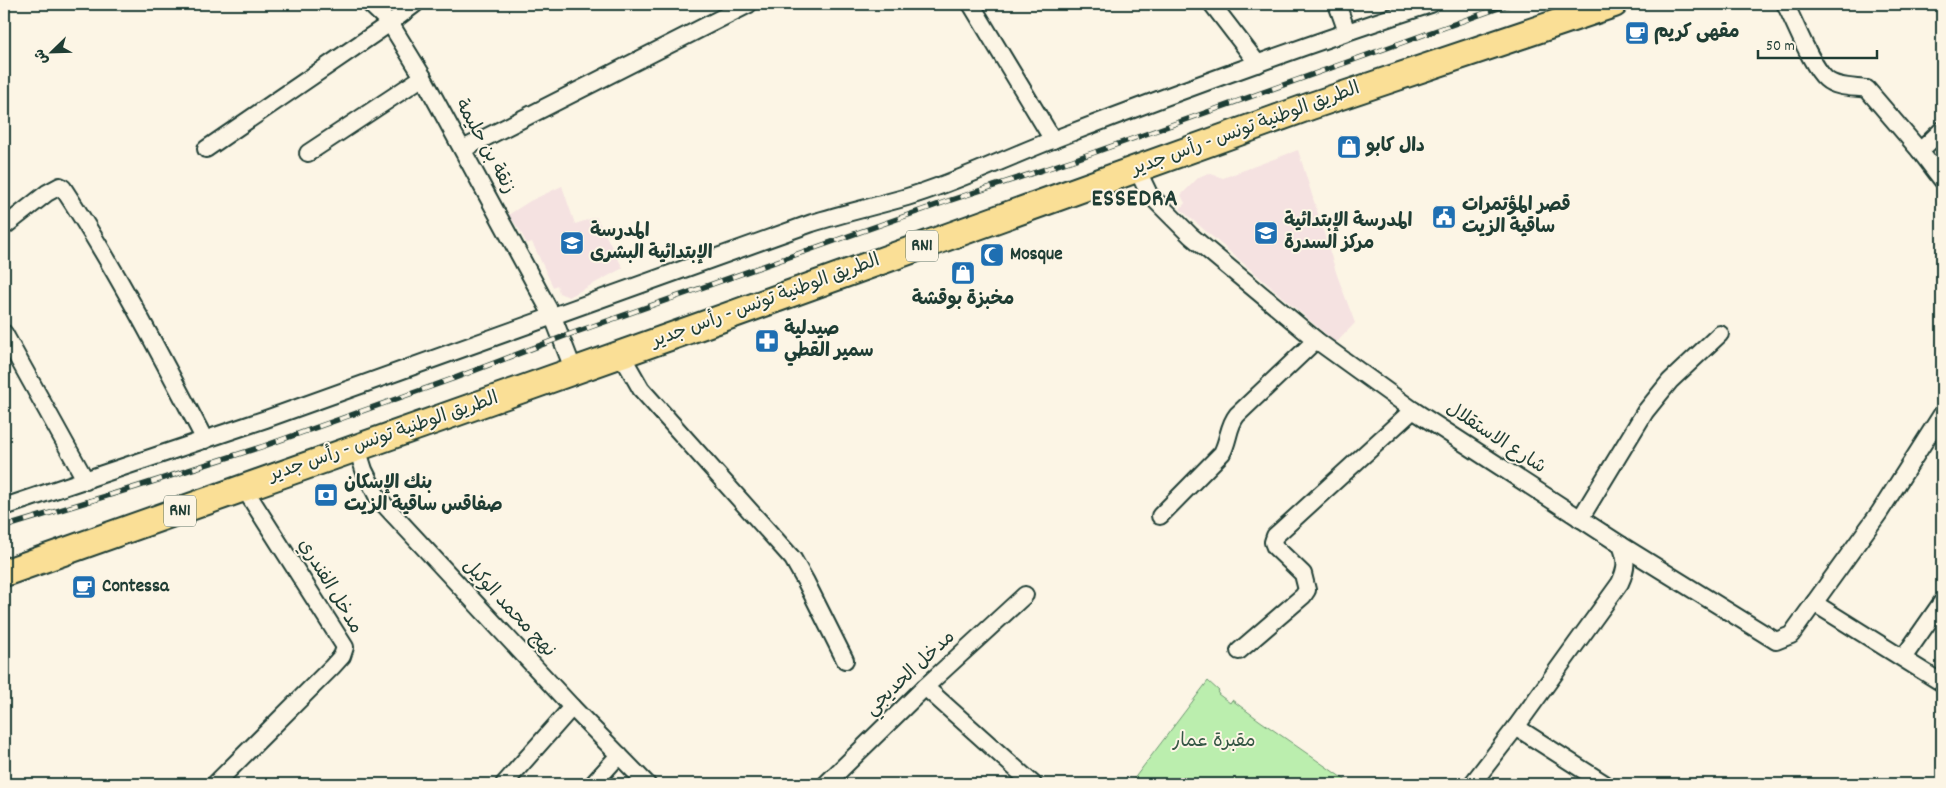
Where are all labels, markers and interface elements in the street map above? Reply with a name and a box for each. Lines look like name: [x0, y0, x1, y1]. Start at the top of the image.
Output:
cafe icon: مقهى كريم: [1624, 20, 1650, 46]
place label: مقهى كريم: [1654, 20, 1740, 47]
north arrow: [28, 28, 78, 78]
scale bar: [1758, 28, 1877, 60]
text: 50 m: [1766, 36, 1795, 58]
text: ش: [30, 45, 54, 67]
street label: الطريق الوطنية تونس - رأس جدير: [1126, 76, 1364, 185]
street label: زنقة بن حليمة: [447, 95, 521, 199]
shop icon: دال كابو: [1336, 134, 1362, 160]
place label: دال كابو: [1365, 134, 1425, 161]
district label: ESSEDRA: [1091, 183, 1179, 217]
place label: قصر المؤتمرات ساقية الزيت: [1462, 193, 1571, 242]
public building icon: قصر المؤتمرات ساقية الزيت: [1431, 204, 1457, 230]
place label: المدرسة الإبتدائية مركز السدرة: [1284, 209, 1412, 258]
place label: المدرسة الإبتدائية البشرى: [590, 219, 713, 268]
school or university icon: المدرسة الإبتدائية مركز السدرة: [1253, 220, 1279, 246]
school or university icon: المدرسة الإبتدائية البشرى: [559, 230, 585, 256]
road number: RN1: [906, 230, 938, 262]
mosque icon: Mosque: [979, 242, 1005, 268]
place label: Mosque: [1010, 242, 1063, 269]
street label: الطريق الوطنية تونس - رأس جدير: [646, 248, 884, 357]
shop icon: مخبزة بوقشة: [950, 260, 976, 286]
place label: مخبزة بوقشة: [912, 287, 1014, 314]
place label: صيدلية سمير القطي: [784, 317, 874, 366]
pharmacy icon: صيدلية سمير القطي: [754, 328, 780, 354]
street label: الطريق الوطنية تونس - رأس جدير: [264, 386, 502, 491]
street label: شارع الاستقلال: [1440, 396, 1550, 482]
place label: بنك الإسكان صفاقس ساقية الزيت: [344, 471, 503, 520]
bank icon: بنك الإسكان صفاقس ساقية الزيت: [313, 482, 339, 508]
road number: RN1: [164, 496, 196, 526]
street label: مدخل الفندري: [290, 534, 368, 640]
street label: نهج محمد الوكيل: [455, 554, 561, 664]
cafe icon: Contessa: [71, 574, 97, 600]
place label: Contessa: [102, 574, 170, 601]
street label: مدخل الحديجي: [860, 625, 962, 723]
park label: مقبرة عمار: [1171, 729, 1256, 756]

